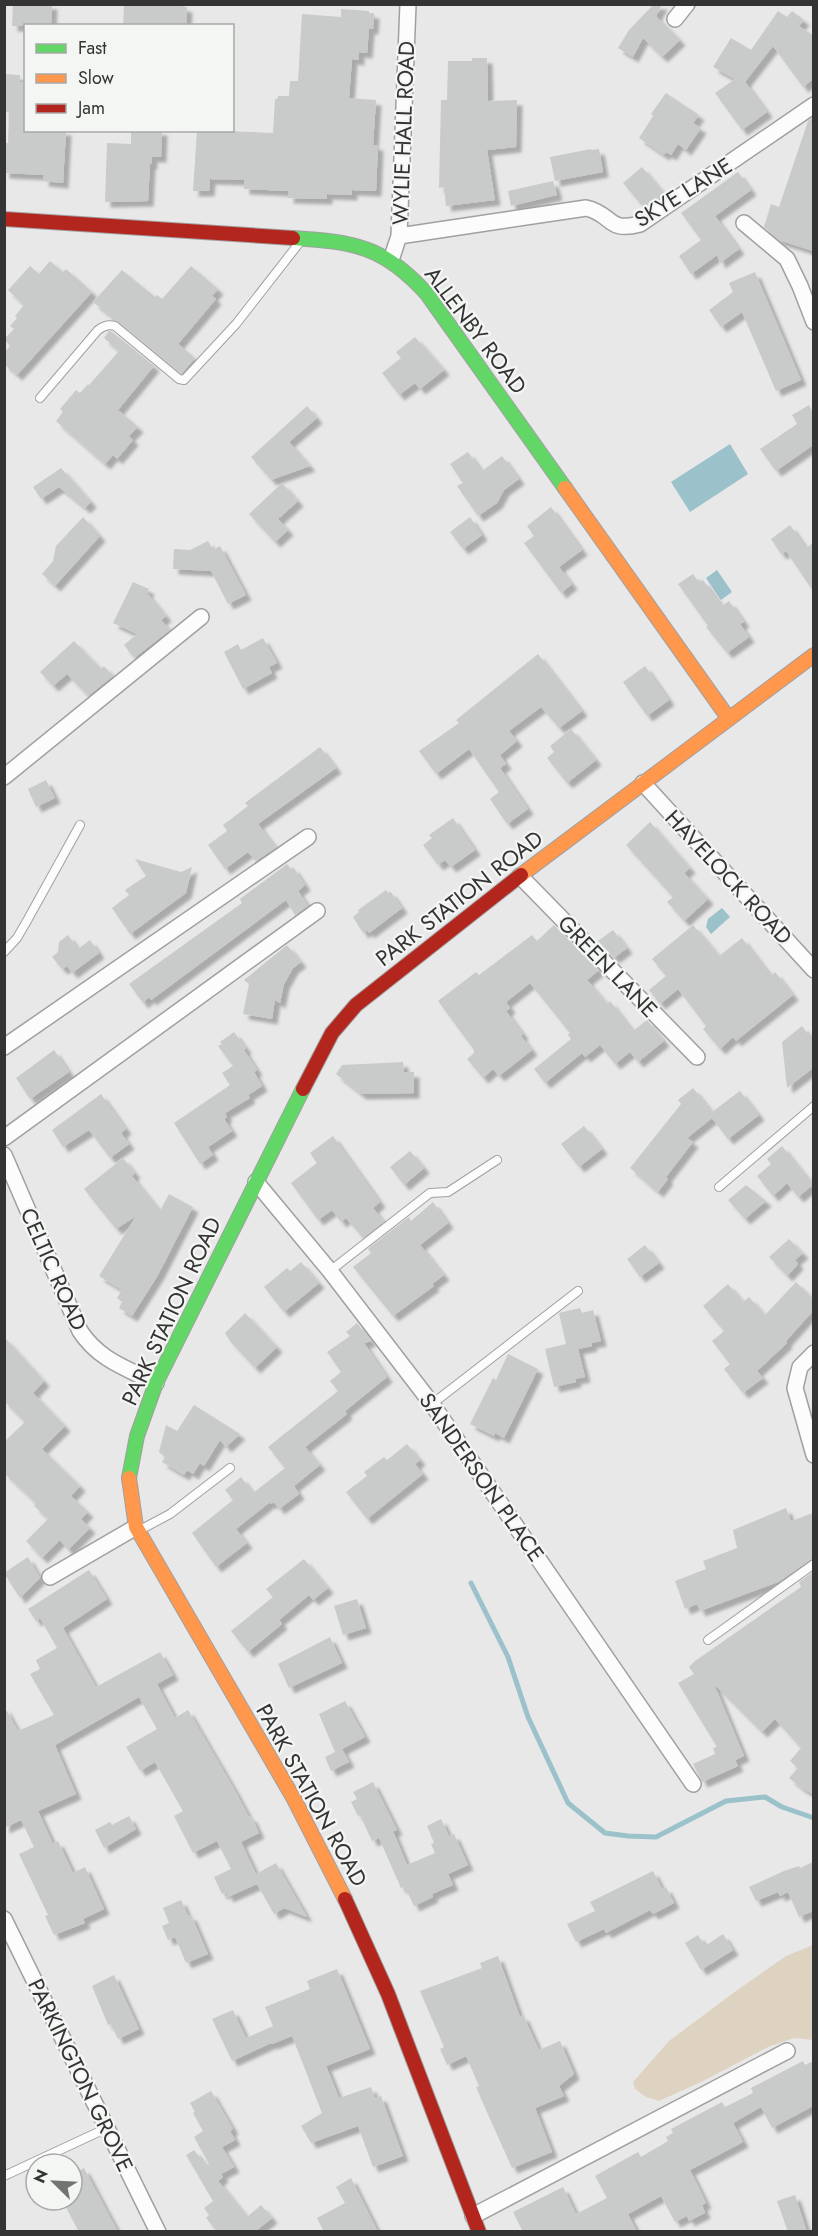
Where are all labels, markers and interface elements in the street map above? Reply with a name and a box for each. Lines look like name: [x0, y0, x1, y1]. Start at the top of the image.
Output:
legend: [24, 24, 234, 132]
text: Fast: [78, 35, 107, 61]
street label: WYLIE HALL ROAD: [384, 40, 422, 226]
text: Slow: [78, 65, 115, 91]
text: Jam: [76, 95, 105, 121]
street label: SKYE LANE: [628, 149, 738, 235]
street label: ALLENBY ROAD: [417, 259, 535, 401]
street label: HAVELOCK ROAD: [658, 802, 800, 952]
street label: PARK STATION ROAD: [369, 822, 550, 974]
street label: GREEN LANE: [551, 908, 665, 1024]
street label: CELTIC ROAD: [13, 1202, 95, 1336]
street label: PARK STATION ROAD: [113, 1211, 229, 1410]
street label: SANDERSON PLACE: [412, 1386, 552, 1568]
street label: PARK STATION ROAD: [248, 1698, 376, 1892]
street label: PARKINGTON GROVE: [23, 1974, 139, 2176]
north arrow: [24, 2152, 84, 2212]

